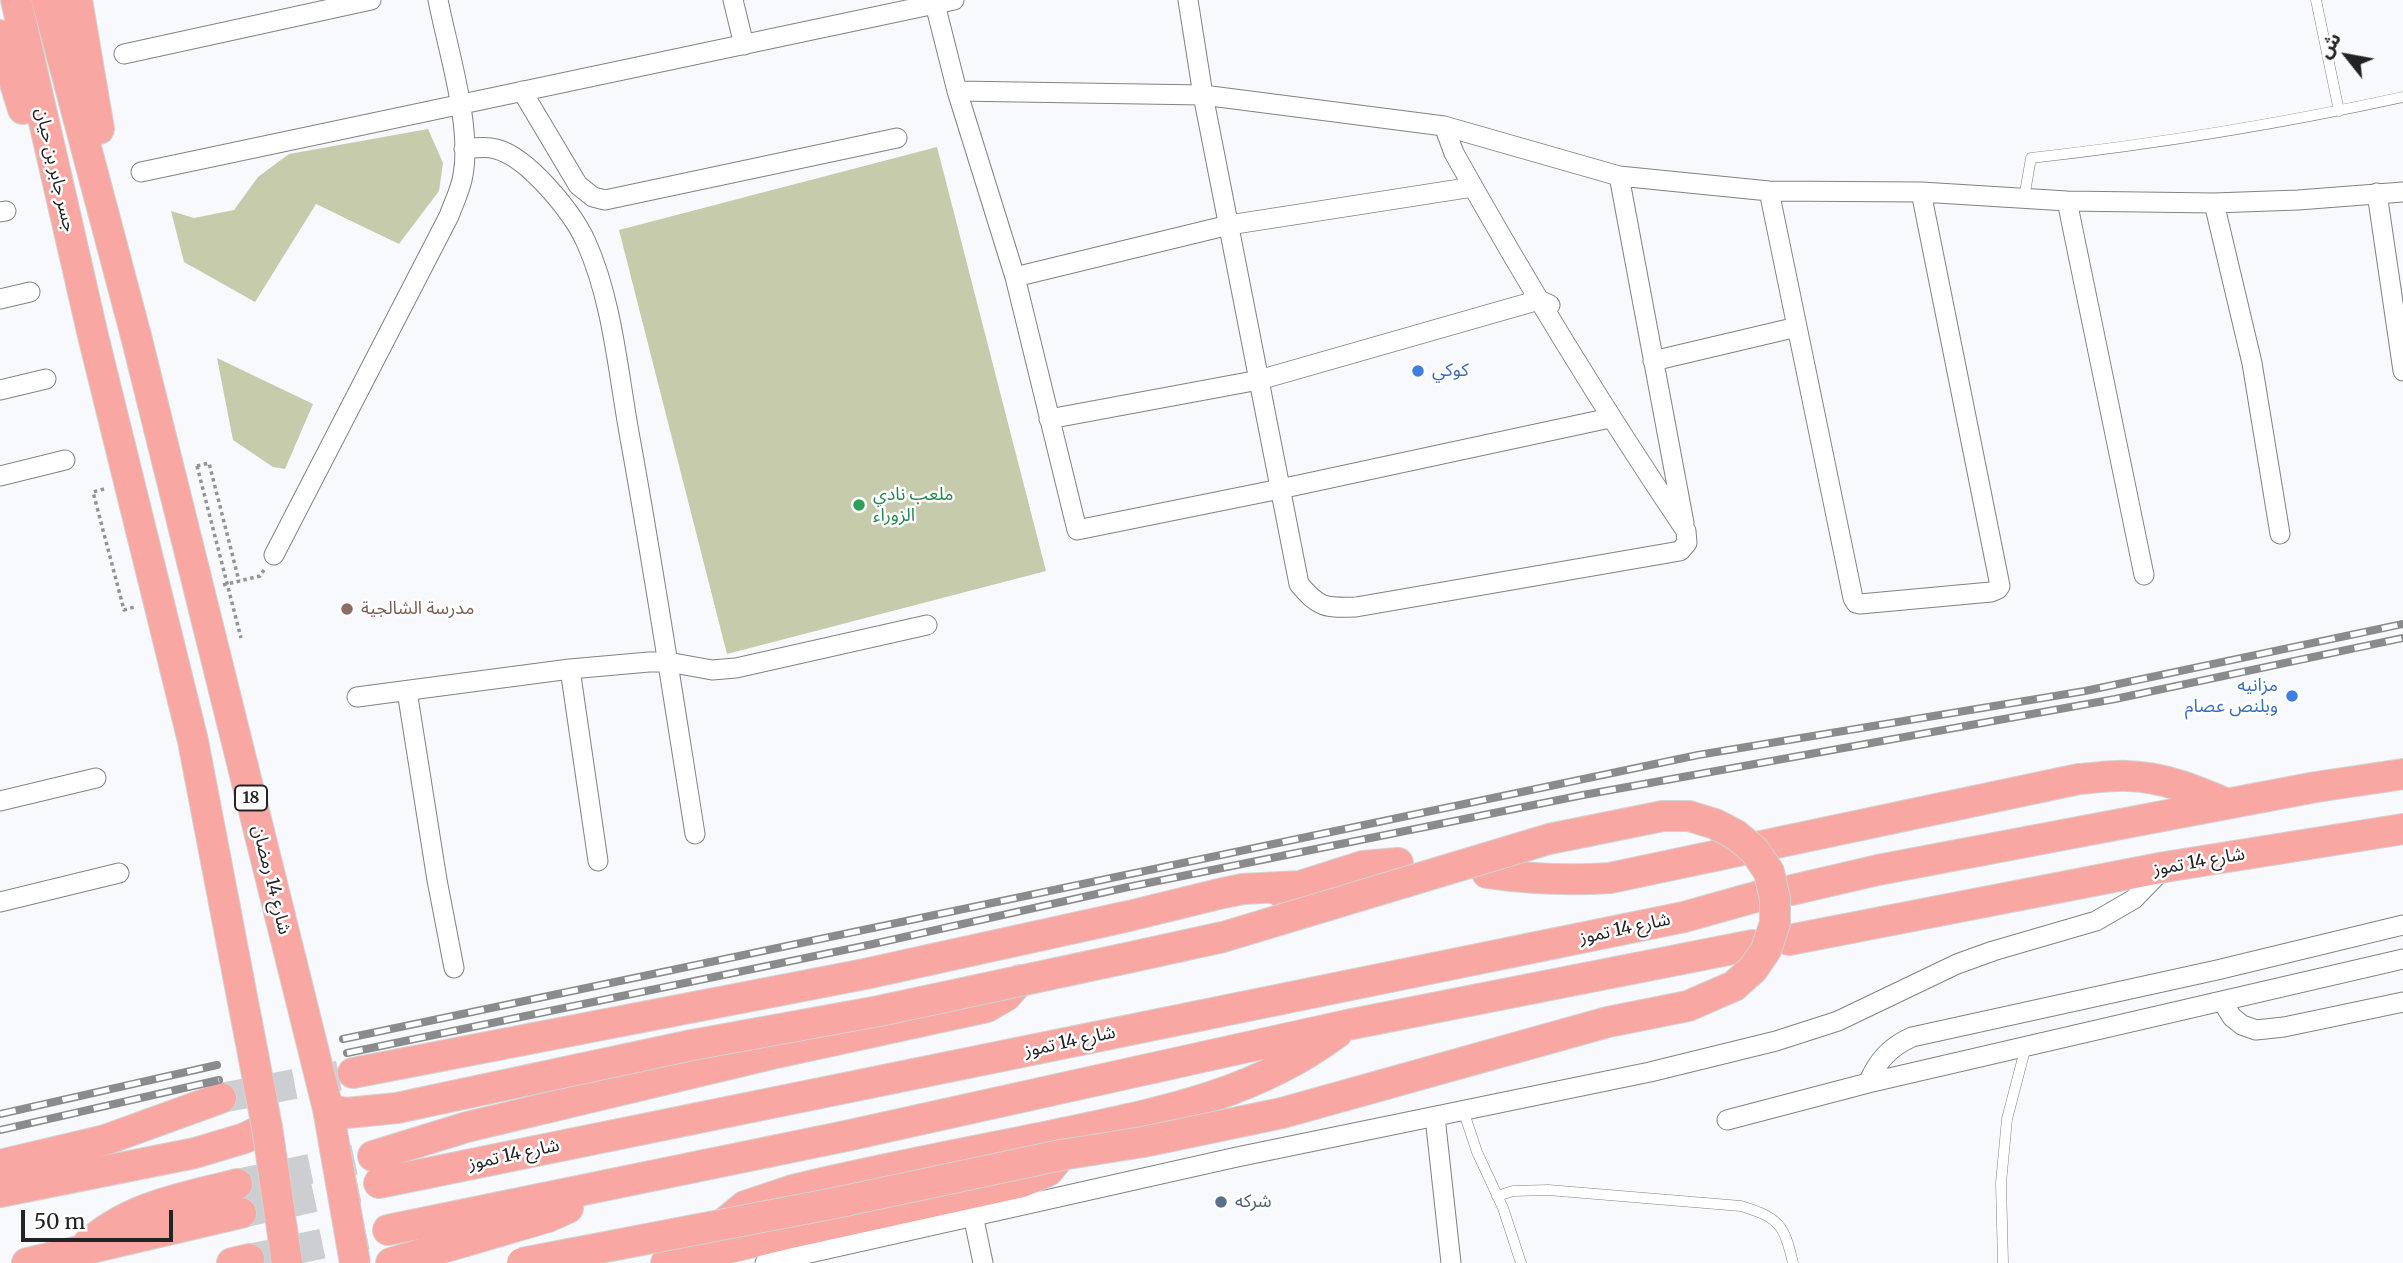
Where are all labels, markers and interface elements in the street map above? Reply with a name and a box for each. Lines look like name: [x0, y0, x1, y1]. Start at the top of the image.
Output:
north arrow: [2312, 21, 2382, 91]
text: ش: [2312, 28, 2346, 63]
street label: جسر جابر بن حيان: [30, 106, 80, 234]
place label: كوكي: [1432, 360, 1469, 382]
marker: كوكي: [1410, 363, 1426, 379]
place label: ملعب نادي الزوراء: [873, 484, 954, 526]
marker: ملعب نادي الزوراء: [851, 497, 867, 513]
place label: مدرسة الشالجية: [361, 598, 474, 620]
marker: مدرسة الشالجية: [339, 601, 355, 617]
place label: مزانيه وبلنص عصام: [2185, 675, 2278, 718]
marker: مزانيه وبلنص عصام: [2284, 688, 2300, 704]
road number: 18: [235, 786, 267, 810]
street label: شارع 14 رمضان: [247, 823, 295, 937]
street label: شارع 14 تموز: [2151, 843, 2247, 881]
street label: شارع 14 تموز: [1577, 909, 1673, 949]
street label: شارع 14 تموز: [1022, 1022, 1118, 1062]
street label: شارع 14 تموز: [466, 1135, 562, 1175]
place label: شركه: [1235, 1191, 1272, 1213]
marker: شركه: [1213, 1194, 1229, 1210]
scale bar: [24, 1196, 177, 1240]
text: 50 m: [34, 1208, 85, 1235]

